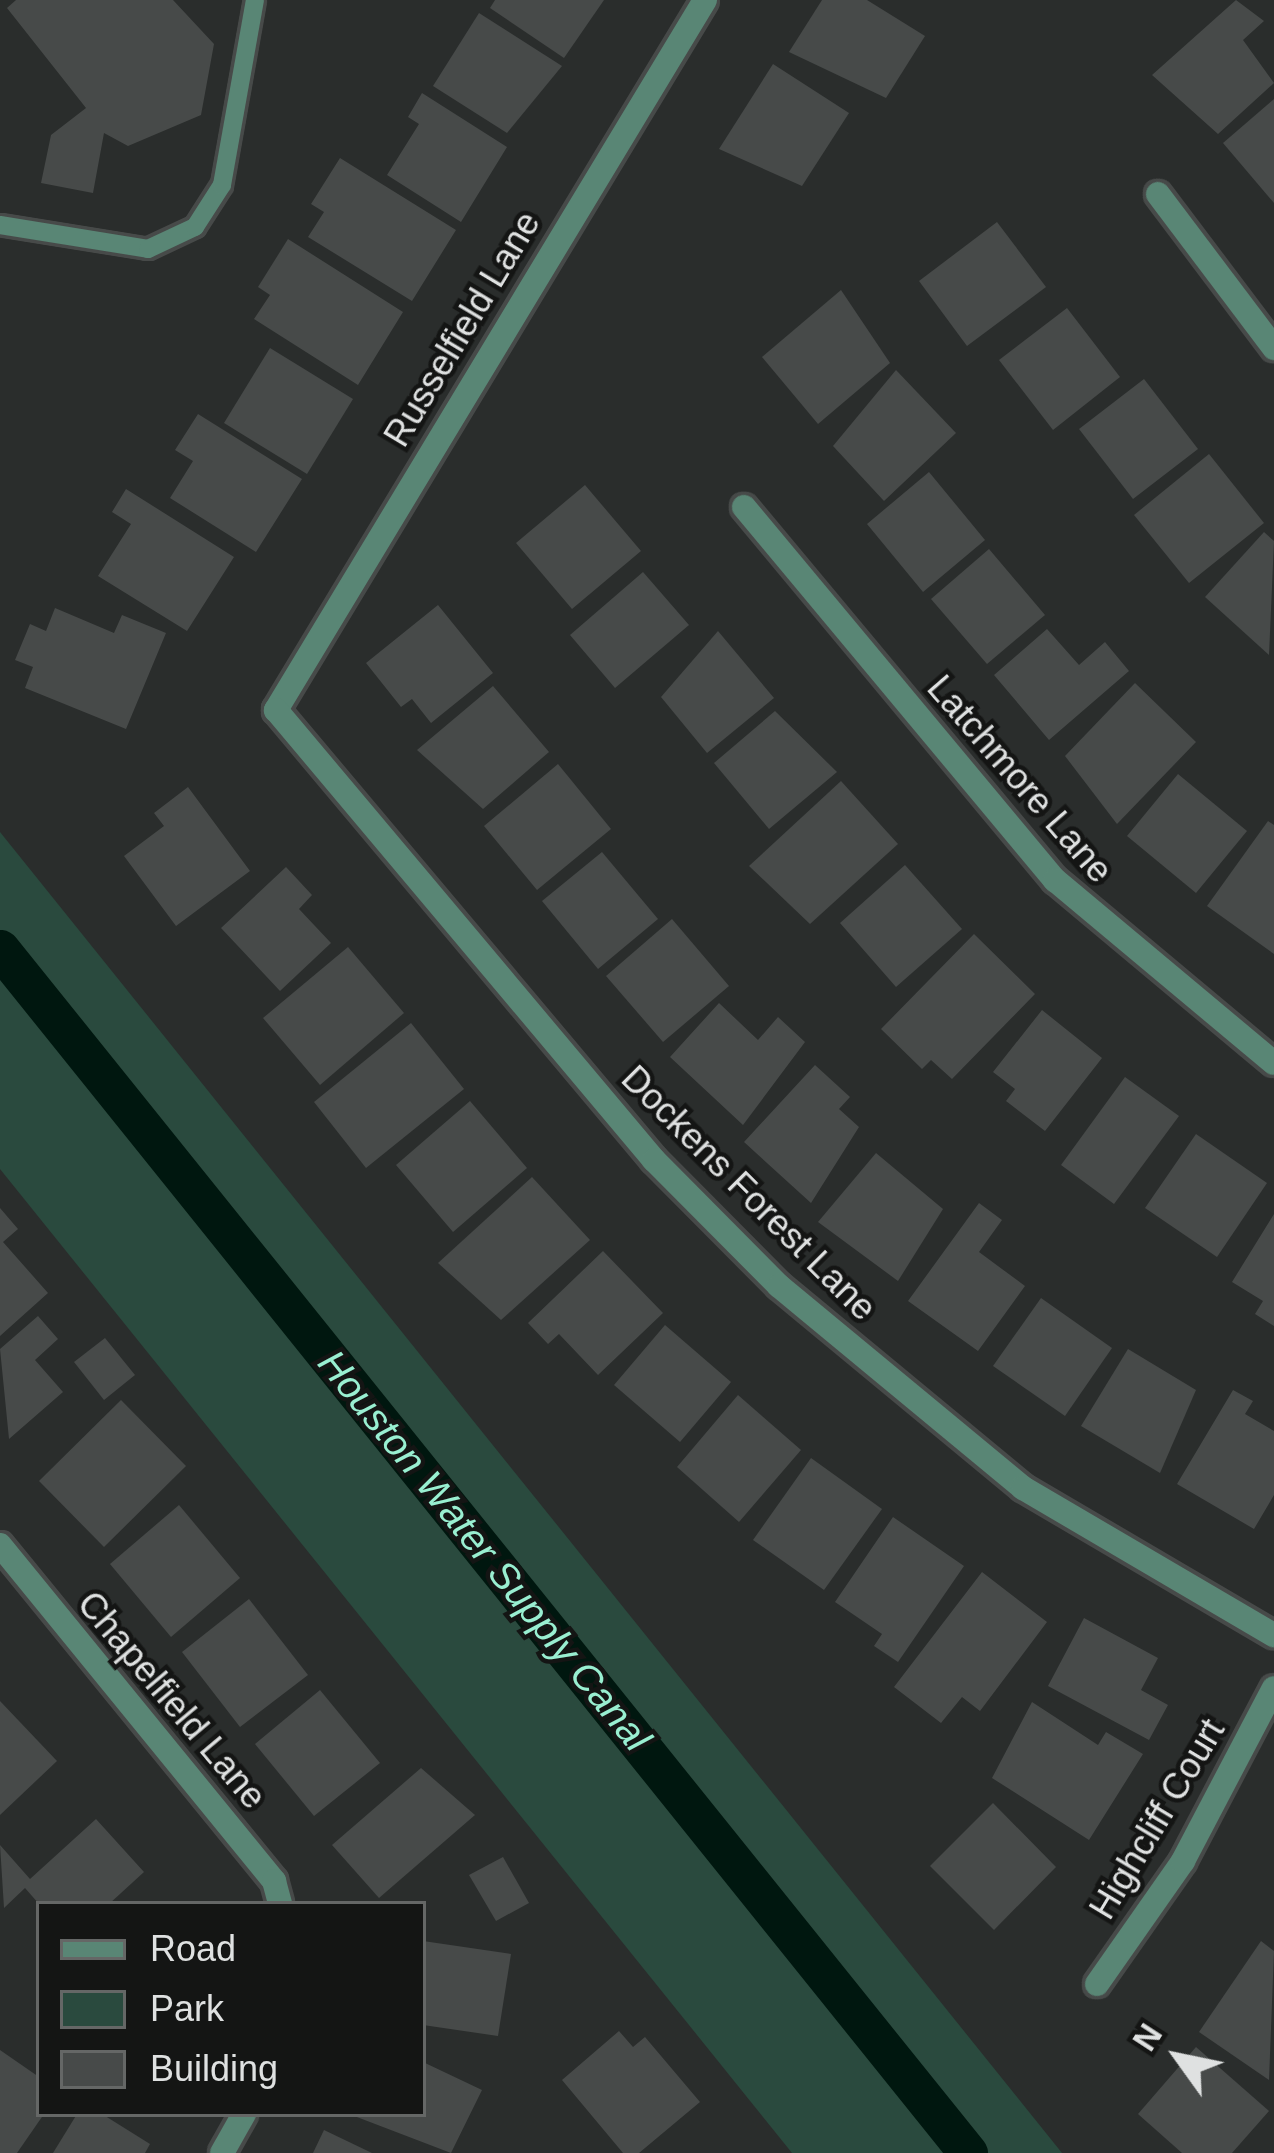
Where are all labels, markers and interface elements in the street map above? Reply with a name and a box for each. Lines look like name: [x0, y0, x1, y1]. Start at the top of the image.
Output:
street label: Russelfield Lane: [375, 204, 549, 454]
street label: Latchmore Lane: [918, 667, 1122, 891]
street label: Dockens Forest Lane: [613, 1057, 885, 1329]
water label: Houston Water Supply Canal: [308, 1341, 660, 1761]
street label: Chapelfield Lane: [69, 1583, 275, 1817]
street label: Highcliff Court: [1080, 1711, 1234, 1927]
legend: [36, 1901, 426, 2117]
text: Road: [150, 1928, 236, 1969]
text: Park: [150, 1988, 224, 2029]
north arrow: [1118, 1997, 1238, 2117]
text: N: [1125, 2017, 1169, 2057]
text: Building: [150, 2048, 278, 2089]

